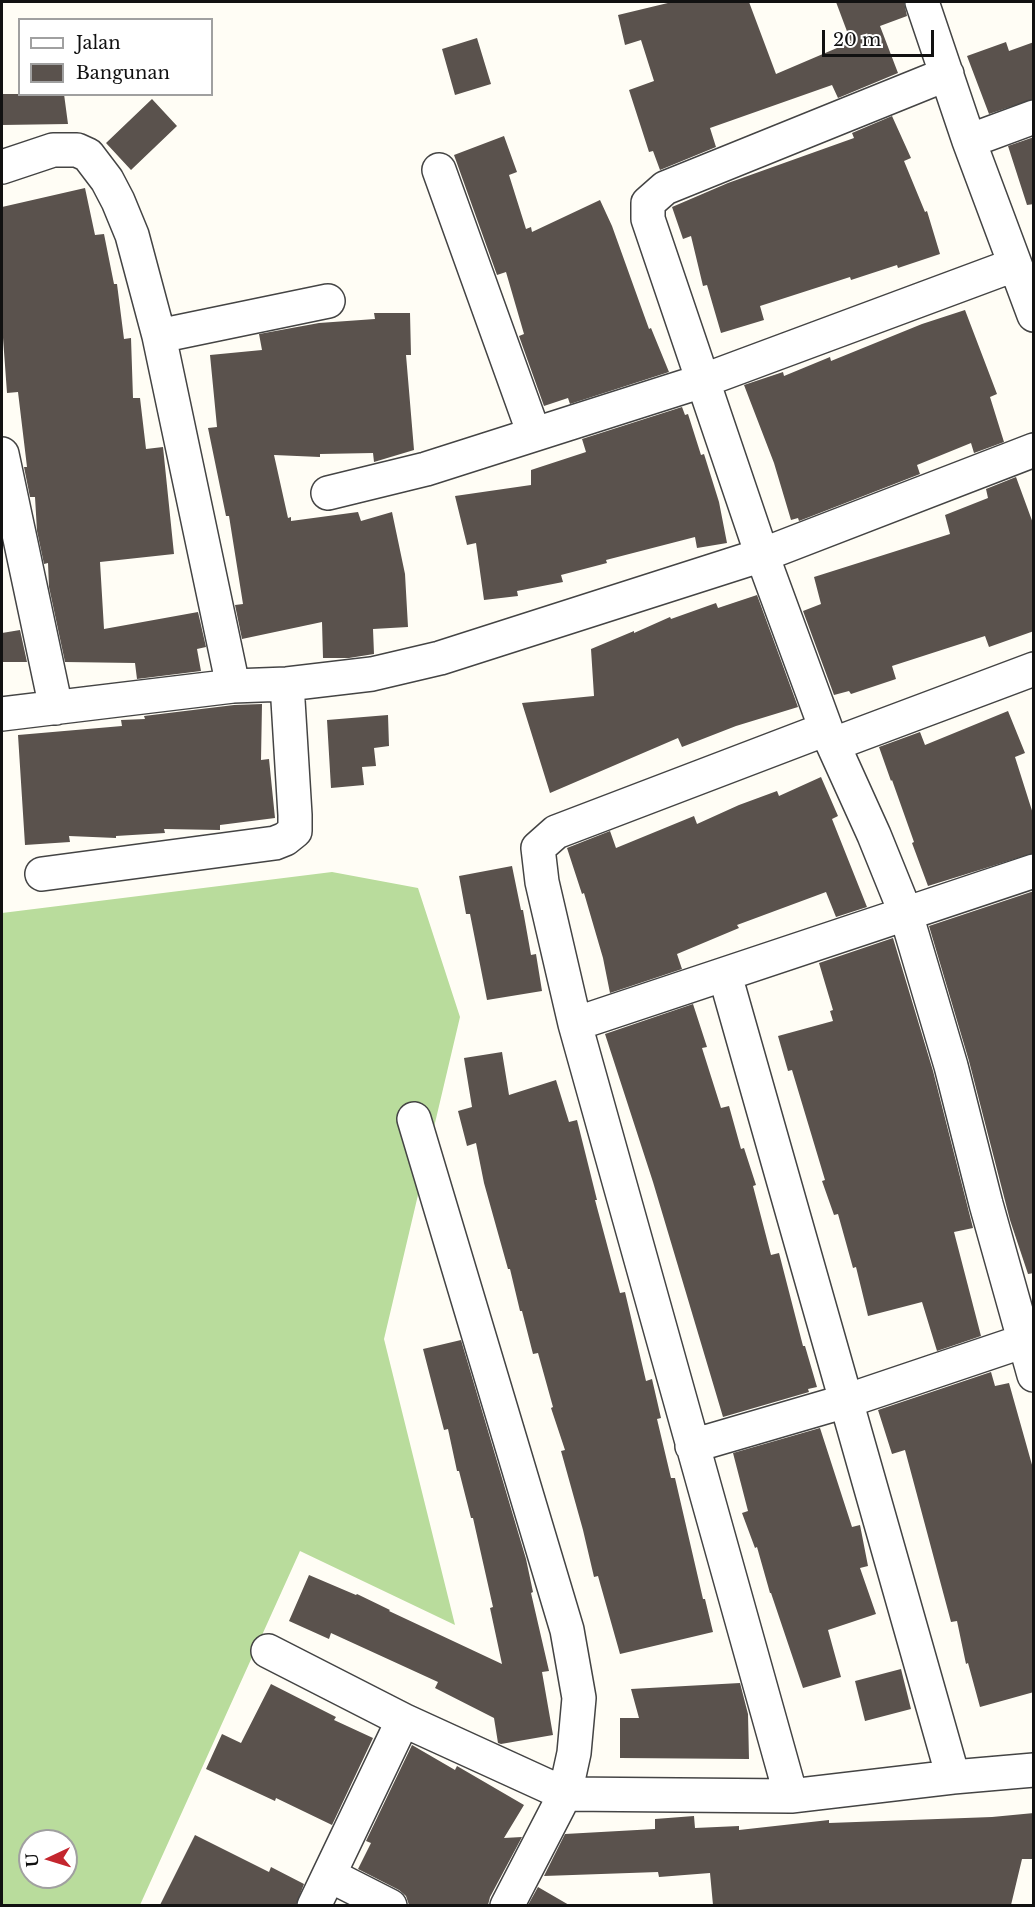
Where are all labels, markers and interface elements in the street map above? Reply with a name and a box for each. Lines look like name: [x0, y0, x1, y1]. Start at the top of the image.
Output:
legend: [18, 18, 213, 96]
scale bar: [825, 18, 938, 56]
text: 20 m: [833, 29, 881, 51]
text: Jalan: [76, 32, 121, 54]
text: Bangunan: [76, 62, 170, 84]
north arrow: [18, 1829, 78, 1889]
text: U: [22, 1852, 43, 1868]

